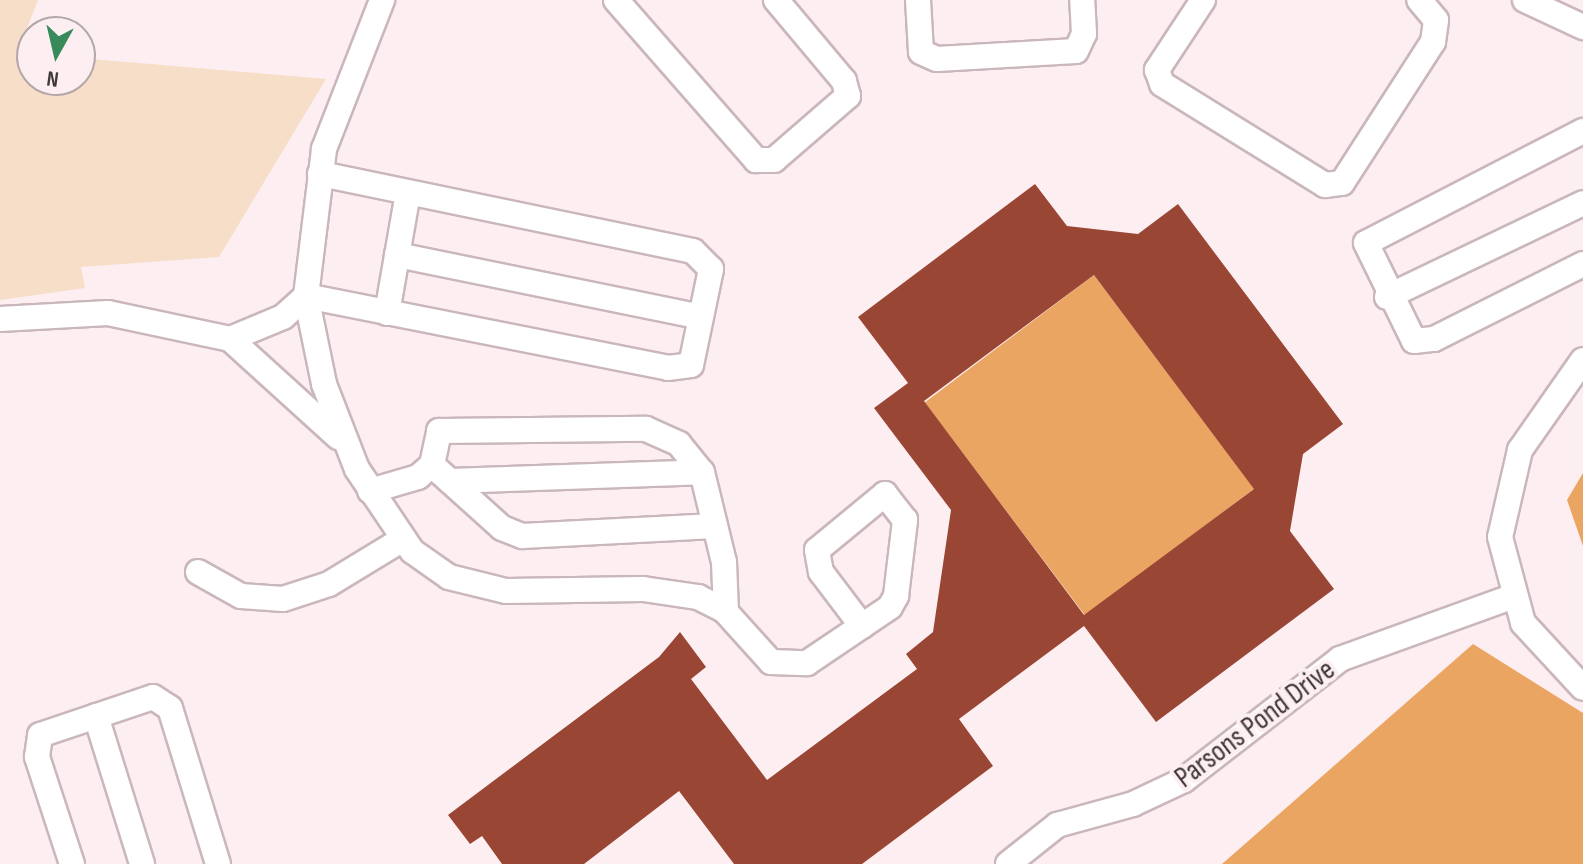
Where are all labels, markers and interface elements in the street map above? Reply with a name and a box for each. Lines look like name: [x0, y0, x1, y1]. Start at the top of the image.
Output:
north arrow: [16, 16, 96, 96]
text: N: [45, 64, 61, 92]
street label: Parsons Pond Drive: [1168, 652, 1342, 796]

